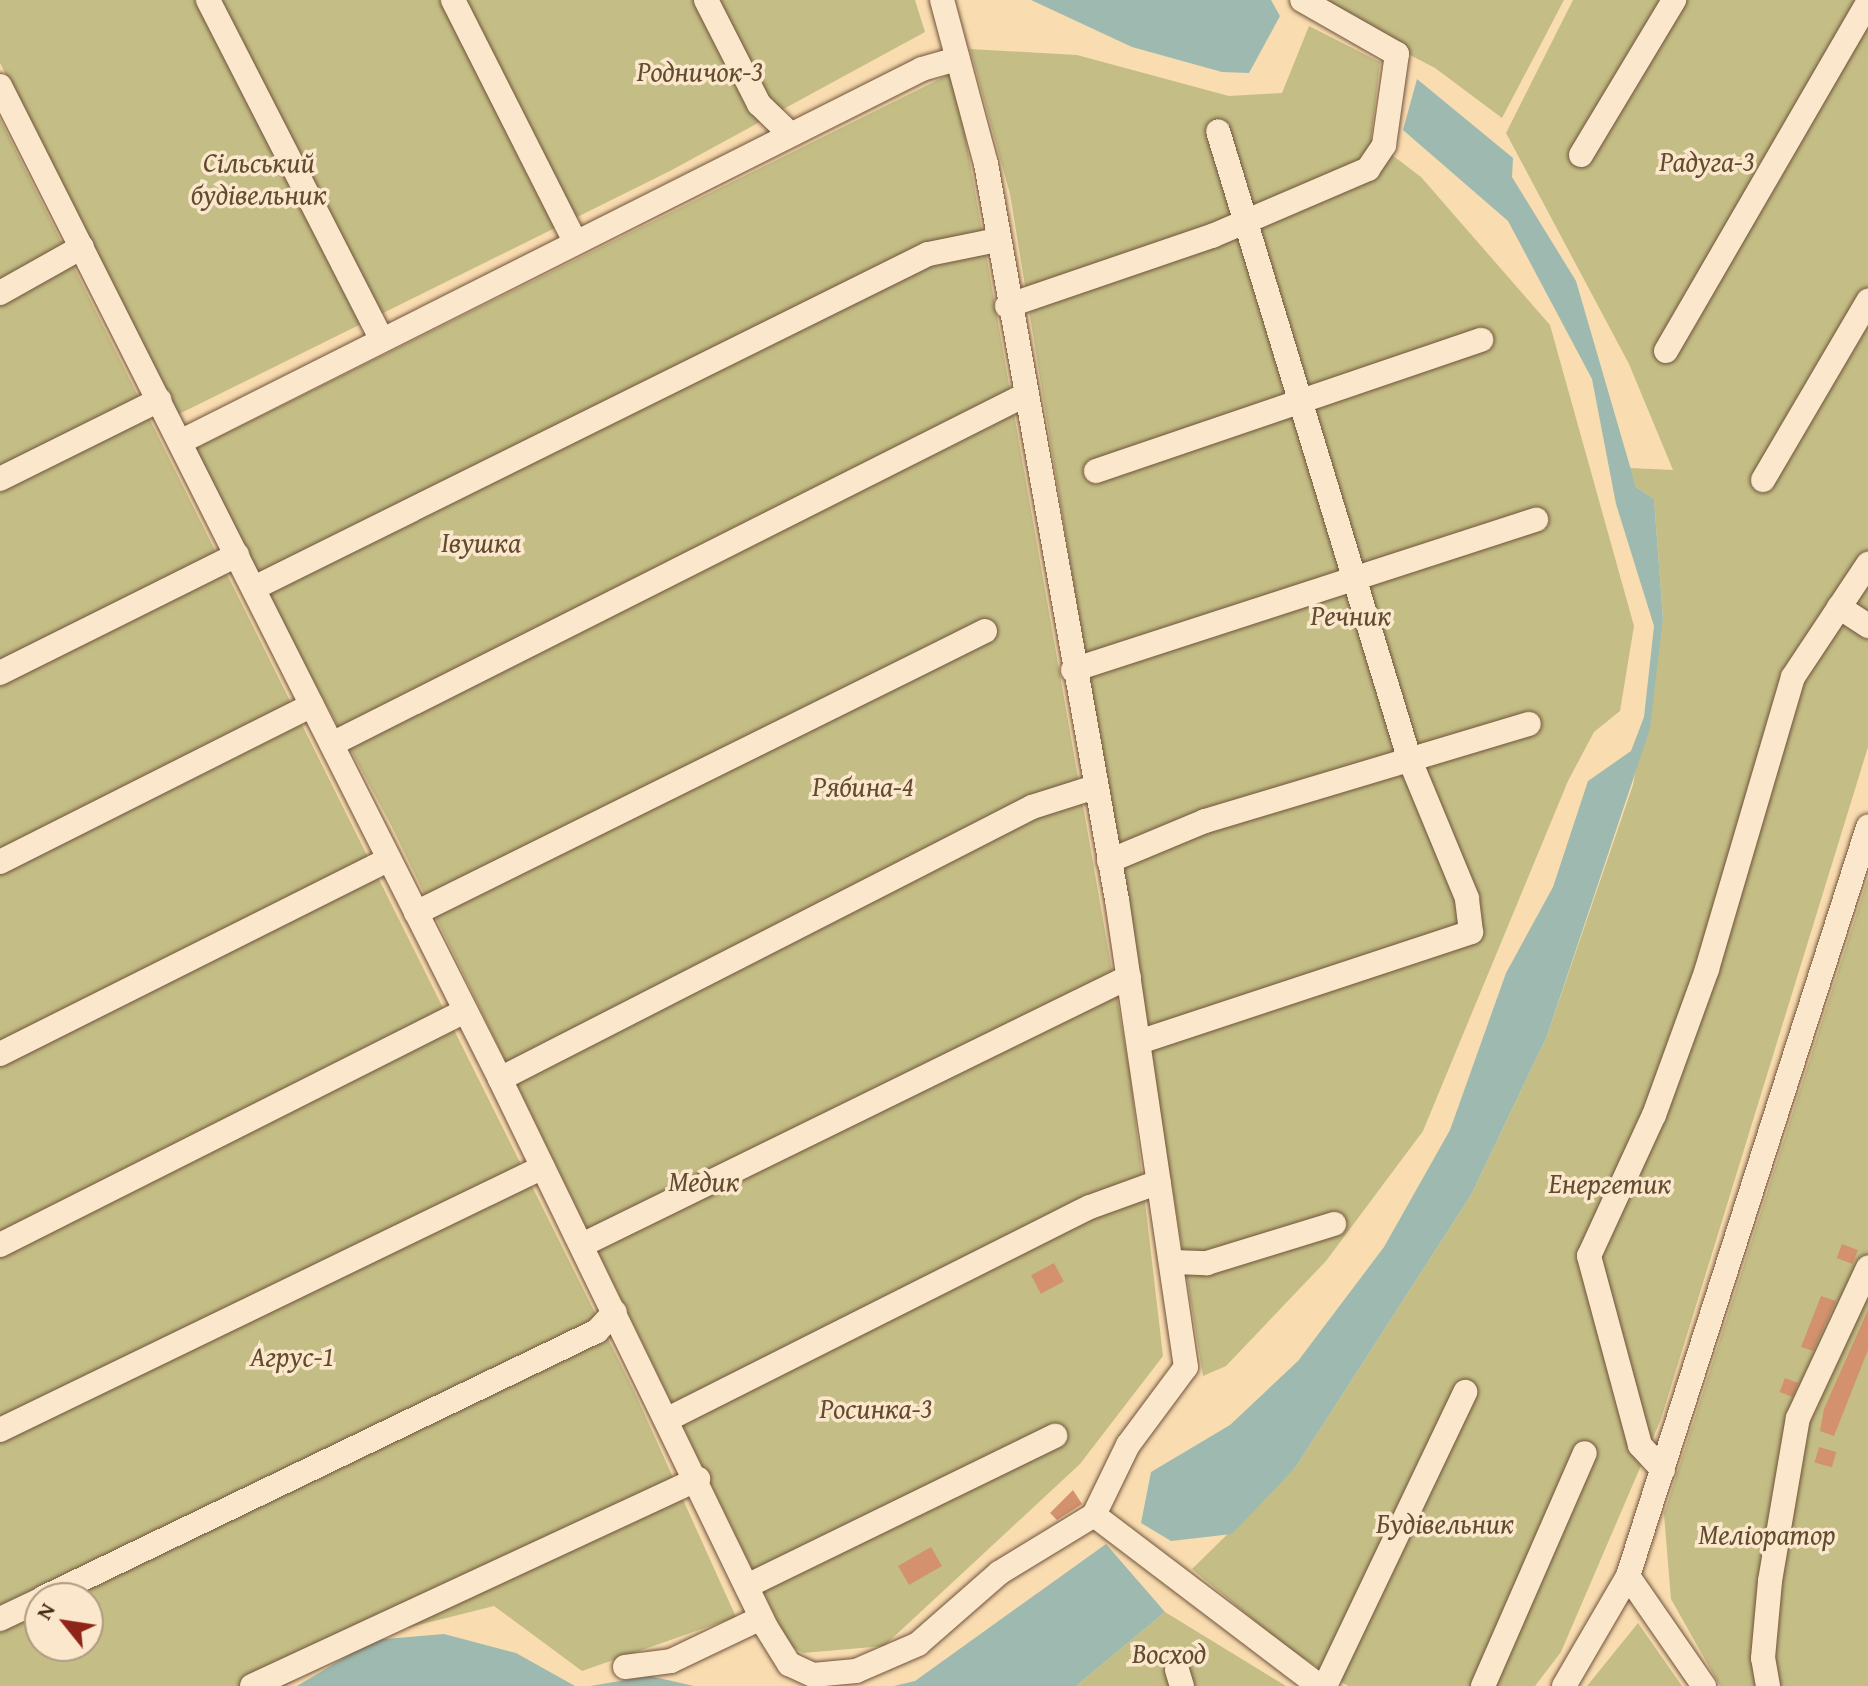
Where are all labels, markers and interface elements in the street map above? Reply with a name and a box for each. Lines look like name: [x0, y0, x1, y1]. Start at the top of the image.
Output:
park label: Родничок-3: [637, 54, 763, 88]
park label: Радуга-3: [1659, 144, 1755, 178]
park label: Сільський будівельник: [191, 145, 327, 211]
park label: Івушка: [441, 525, 521, 559]
park label: Речник: [1311, 598, 1391, 632]
park label: Рябина-4: [812, 769, 914, 803]
park label: Медик: [668, 1164, 740, 1198]
park label: Енергетик: [1549, 1166, 1671, 1200]
park label: Агрус-1: [250, 1339, 334, 1373]
park label: Росинка-3: [820, 1391, 932, 1425]
park label: Будівельник: [1376, 1506, 1514, 1540]
park label: Меліоратор: [1698, 1517, 1836, 1551]
north arrow: [24, 1582, 104, 1662]
text: N: [27, 1597, 62, 1625]
park label: Восход: [1132, 1636, 1206, 1670]

